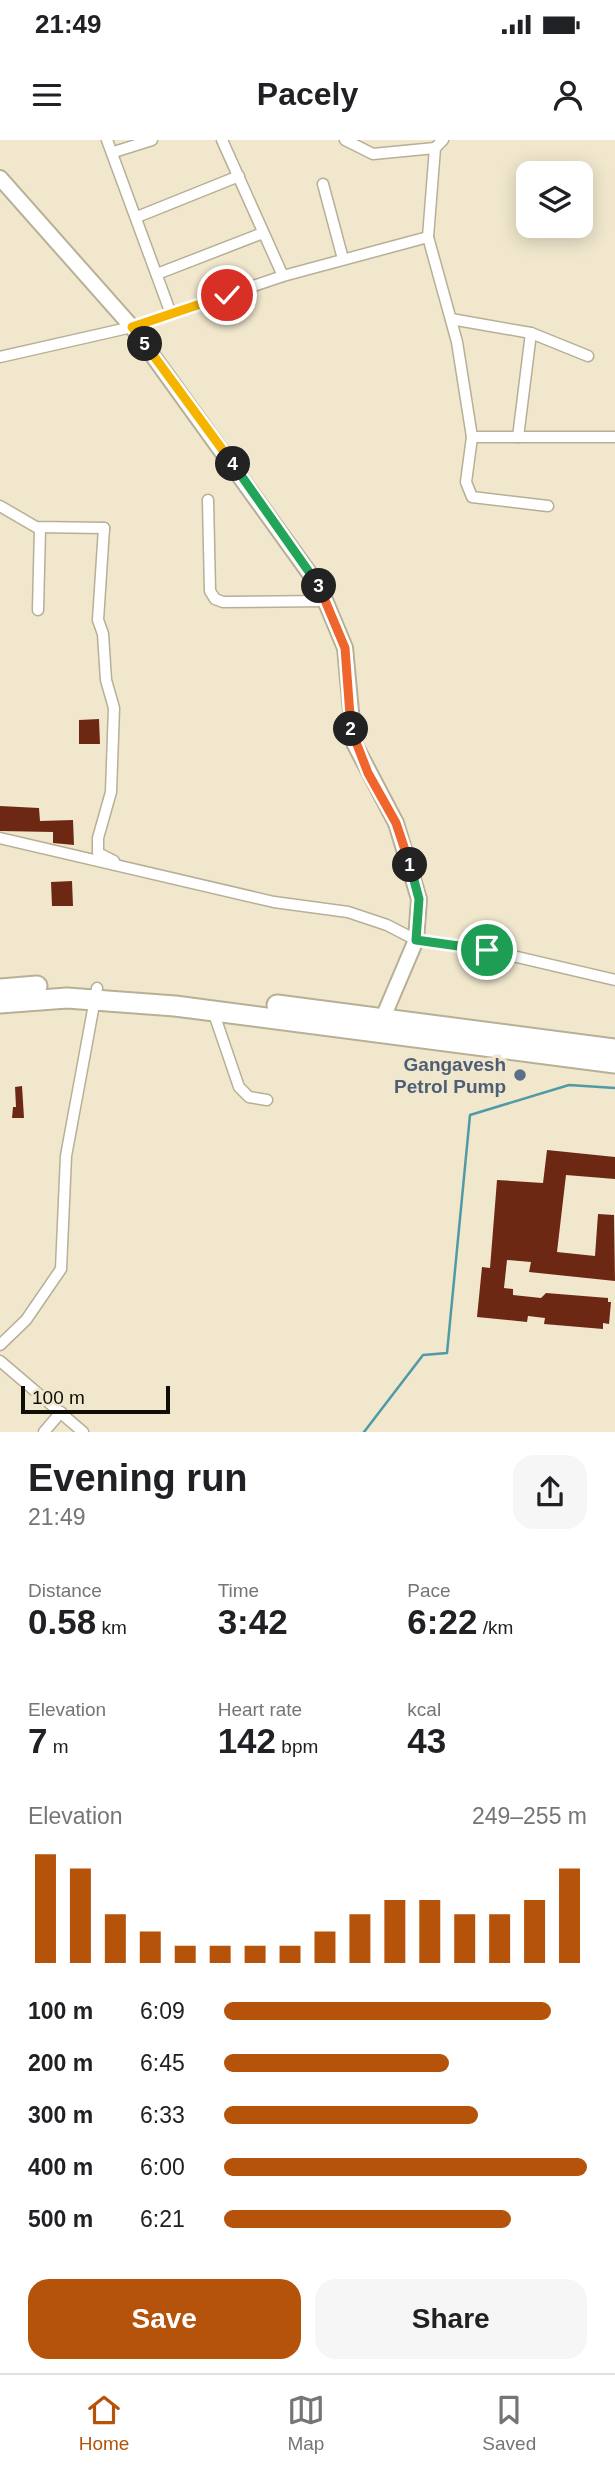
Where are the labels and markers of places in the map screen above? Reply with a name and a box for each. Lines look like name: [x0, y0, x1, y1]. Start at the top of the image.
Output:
pin: [197, 265, 257, 325]
pin: 5: [128, 326, 162, 362]
pin: 4: [216, 446, 250, 482]
pin: 3: [302, 568, 336, 604]
pin: 2: [334, 712, 368, 746]
pin: 1: [392, 848, 428, 882]
pin: [457, 920, 517, 980]
place label: Gangavesh Petrol Pump: [394, 1054, 506, 1097]
marker: Gangavesh Petrol Pump: [512, 1067, 528, 1083]

